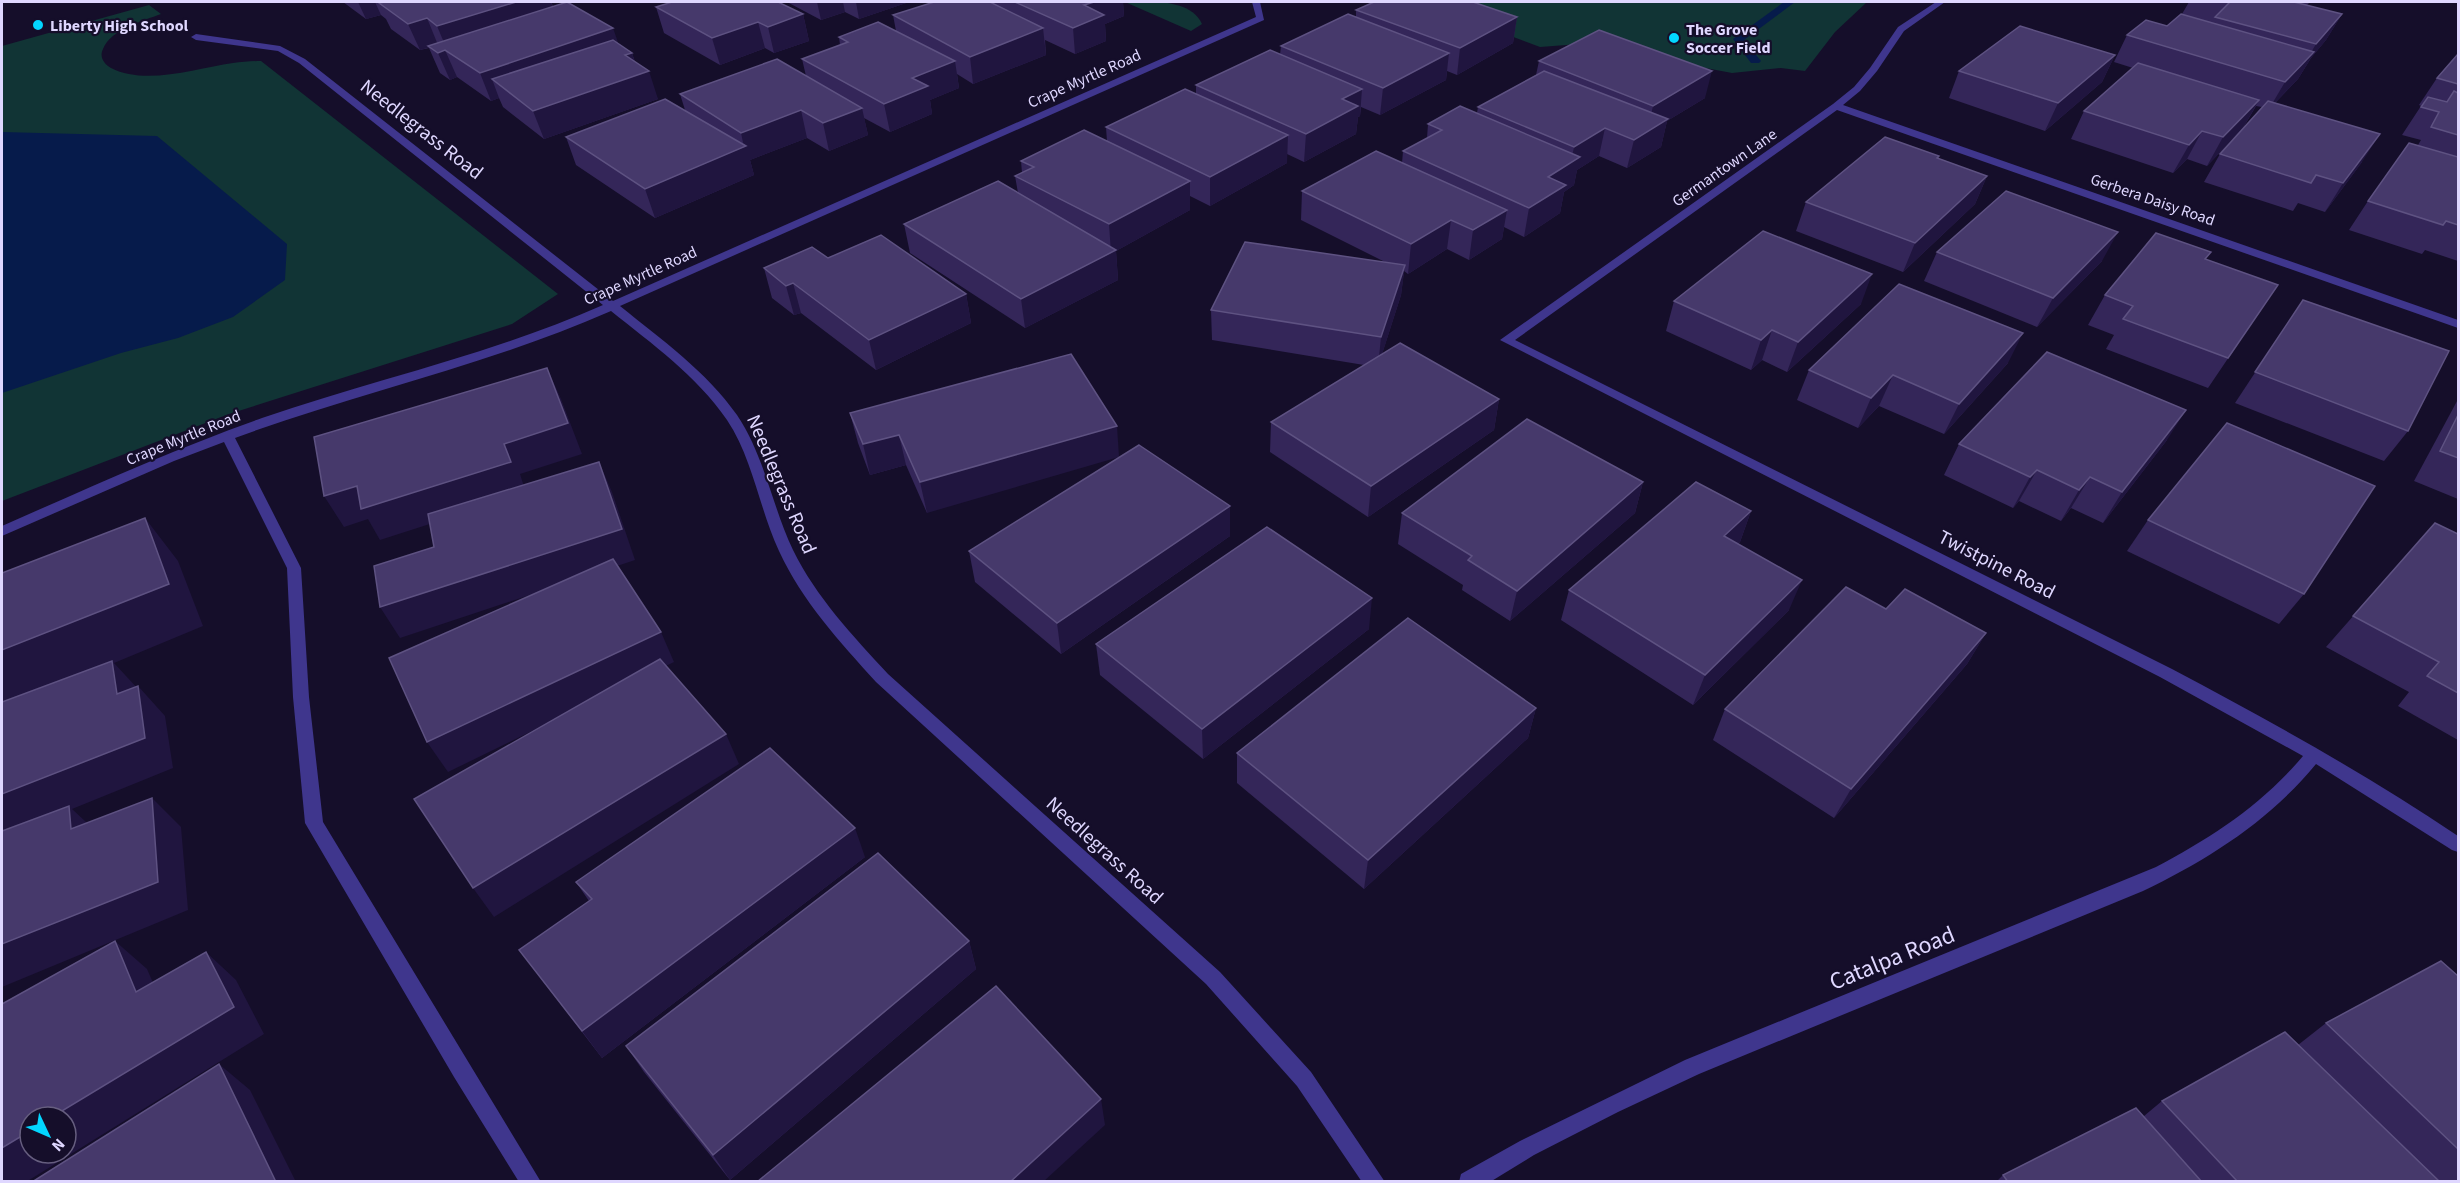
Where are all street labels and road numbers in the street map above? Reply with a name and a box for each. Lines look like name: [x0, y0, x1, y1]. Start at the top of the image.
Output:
street label: Crape Myrtle Road: [1024, 44, 1145, 114]
street label: Needlegrass Road: [354, 73, 489, 187]
street label: Germantown Lane: [1668, 123, 1781, 212]
street label: Gerbera Daisy Road: [2088, 168, 2218, 232]
street label: Crape Myrtle Road: [580, 241, 701, 311]
street label: Crape Myrtle Road: [123, 405, 244, 471]
street label: Needlegrass Road: [739, 410, 823, 558]
street label: Twistpine Road: [1933, 523, 2060, 606]
street label: Needlegrass Road: [1040, 790, 1169, 911]
street label: Catalpa Road: [1824, 917, 1960, 1000]

